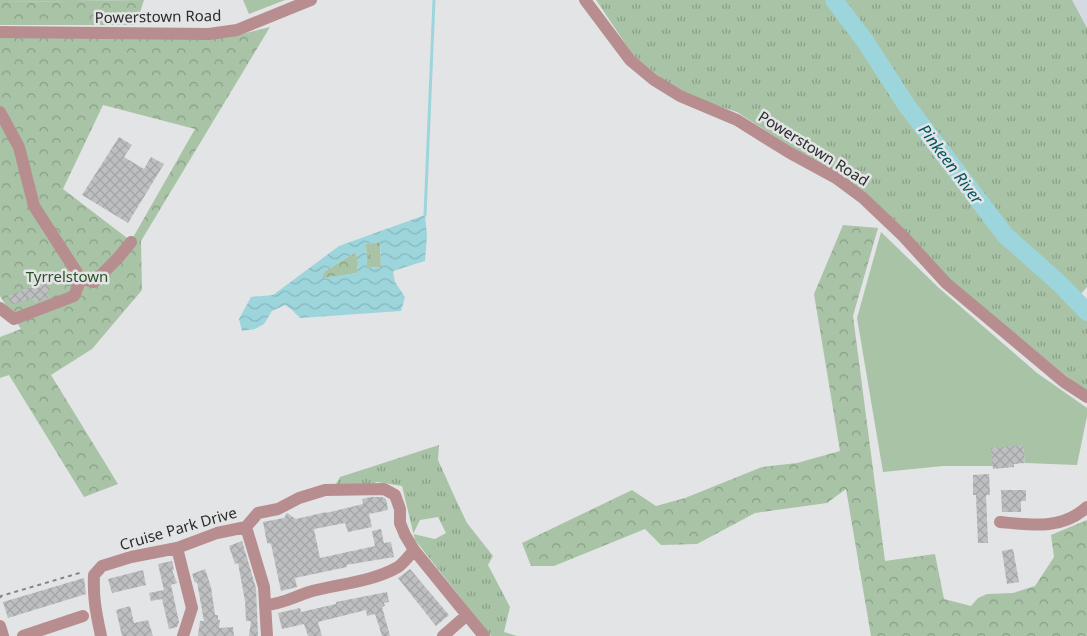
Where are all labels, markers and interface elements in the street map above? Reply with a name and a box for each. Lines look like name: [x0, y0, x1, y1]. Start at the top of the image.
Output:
street label: Powerstown Road: [94, 5, 222, 27]
street label: Powerstown Road: [755, 106, 873, 190]
water label: Pinkeen River: [914, 120, 989, 209]
park label: Tyrrelstown: [26, 266, 108, 286]
street label: Cruise Park Drive: [117, 502, 239, 554]

